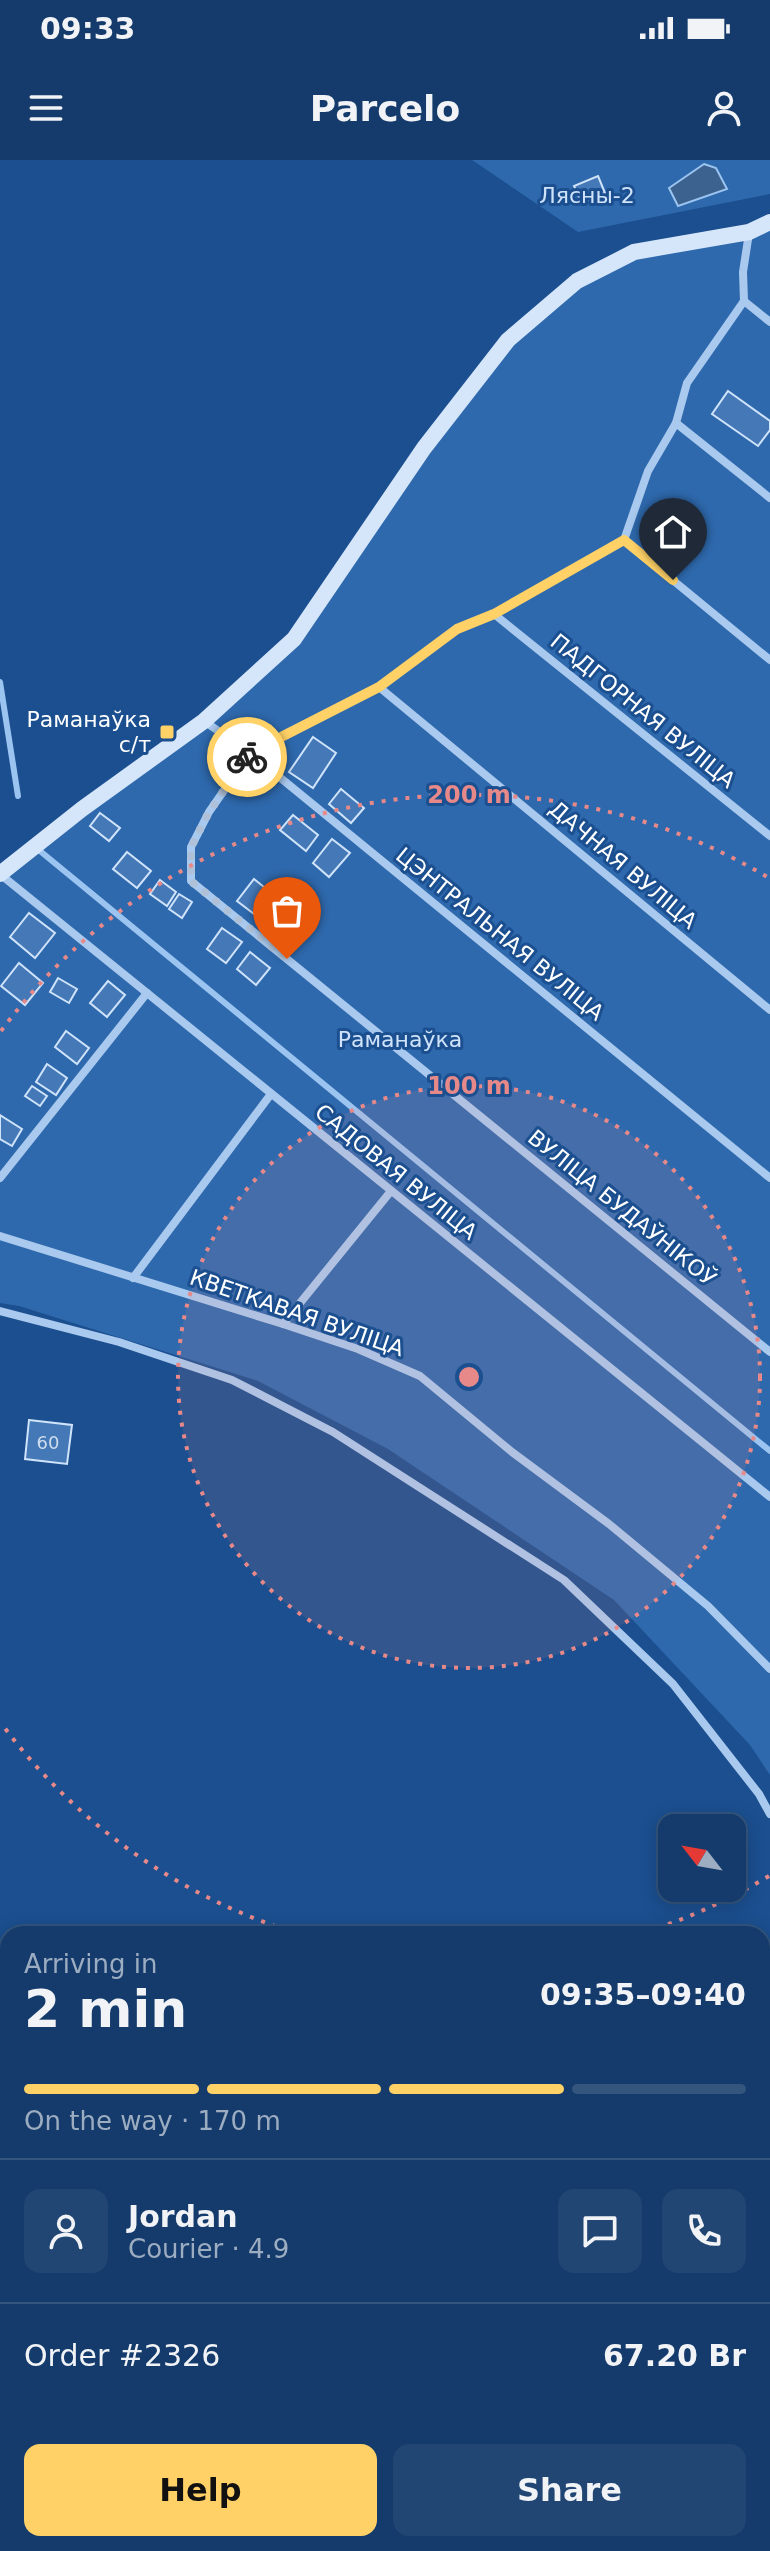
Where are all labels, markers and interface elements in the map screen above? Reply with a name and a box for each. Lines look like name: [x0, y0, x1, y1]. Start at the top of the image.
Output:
text: 09:33: [40, 11, 136, 46]
icon: menu: [24, 86, 68, 130]
icon: person: [702, 86, 746, 130]
text: Parcelo: [310, 88, 460, 129]
park label: Лясны-2: [539, 183, 635, 208]
pin: [639, 498, 707, 580]
icon: home: [651, 510, 695, 554]
street label: ПАДГОРНАЯ ВУЛІЦА: [546, 629, 740, 793]
place label: Раманаўка с/т: [27, 707, 151, 757]
courier: [207, 717, 287, 797]
marker: Раманаўка с/т: [158, 723, 176, 741]
icon: bike: [225, 735, 269, 779]
text: 200 m: [427, 781, 511, 809]
street label: ДАЧНАЯ ВУЛІЦА: [544, 796, 702, 934]
street label: ЦЭНТРАЛЬНАЯ ВУЛІЦА: [391, 842, 609, 1026]
pin: [253, 877, 321, 959]
icon: bag: [265, 889, 309, 933]
park label: Раманаўка: [338, 1027, 462, 1052]
text: 100 m: [427, 1072, 511, 1100]
street label: САДОВАЯ ВУЛІЦА: [310, 1099, 482, 1245]
street label: ВУЛІЦА БУДАЎНІКОЎ: [523, 1125, 721, 1292]
street label: КВЕТКАВАЯ ВУЛІЦА: [187, 1265, 407, 1361]
centre of rings: [455, 1363, 483, 1391]
house number: 60: [37, 1432, 59, 1453]
north arrow: [658, 1814, 746, 1902]
map controls: [658, 1814, 746, 1902]
text: Arriving in: [24, 1949, 158, 1979]
text: 09:35–09:40: [540, 1977, 746, 2012]
text: 2 min: [24, 1979, 187, 2039]
text: On the way · 170 m: [24, 2106, 281, 2136]
button: person: [24, 2189, 108, 2273]
button: chat: [558, 2189, 642, 2273]
button: phone: [662, 2189, 746, 2273]
text: Jordan: [128, 2199, 238, 2234]
text: Courier · 4.9: [128, 2234, 289, 2264]
text: Order #2326: [24, 2338, 220, 2373]
text: 67.20 Br: [603, 2338, 746, 2373]
button: Help: [24, 2444, 377, 2536]
button: Share: [393, 2444, 746, 2536]

